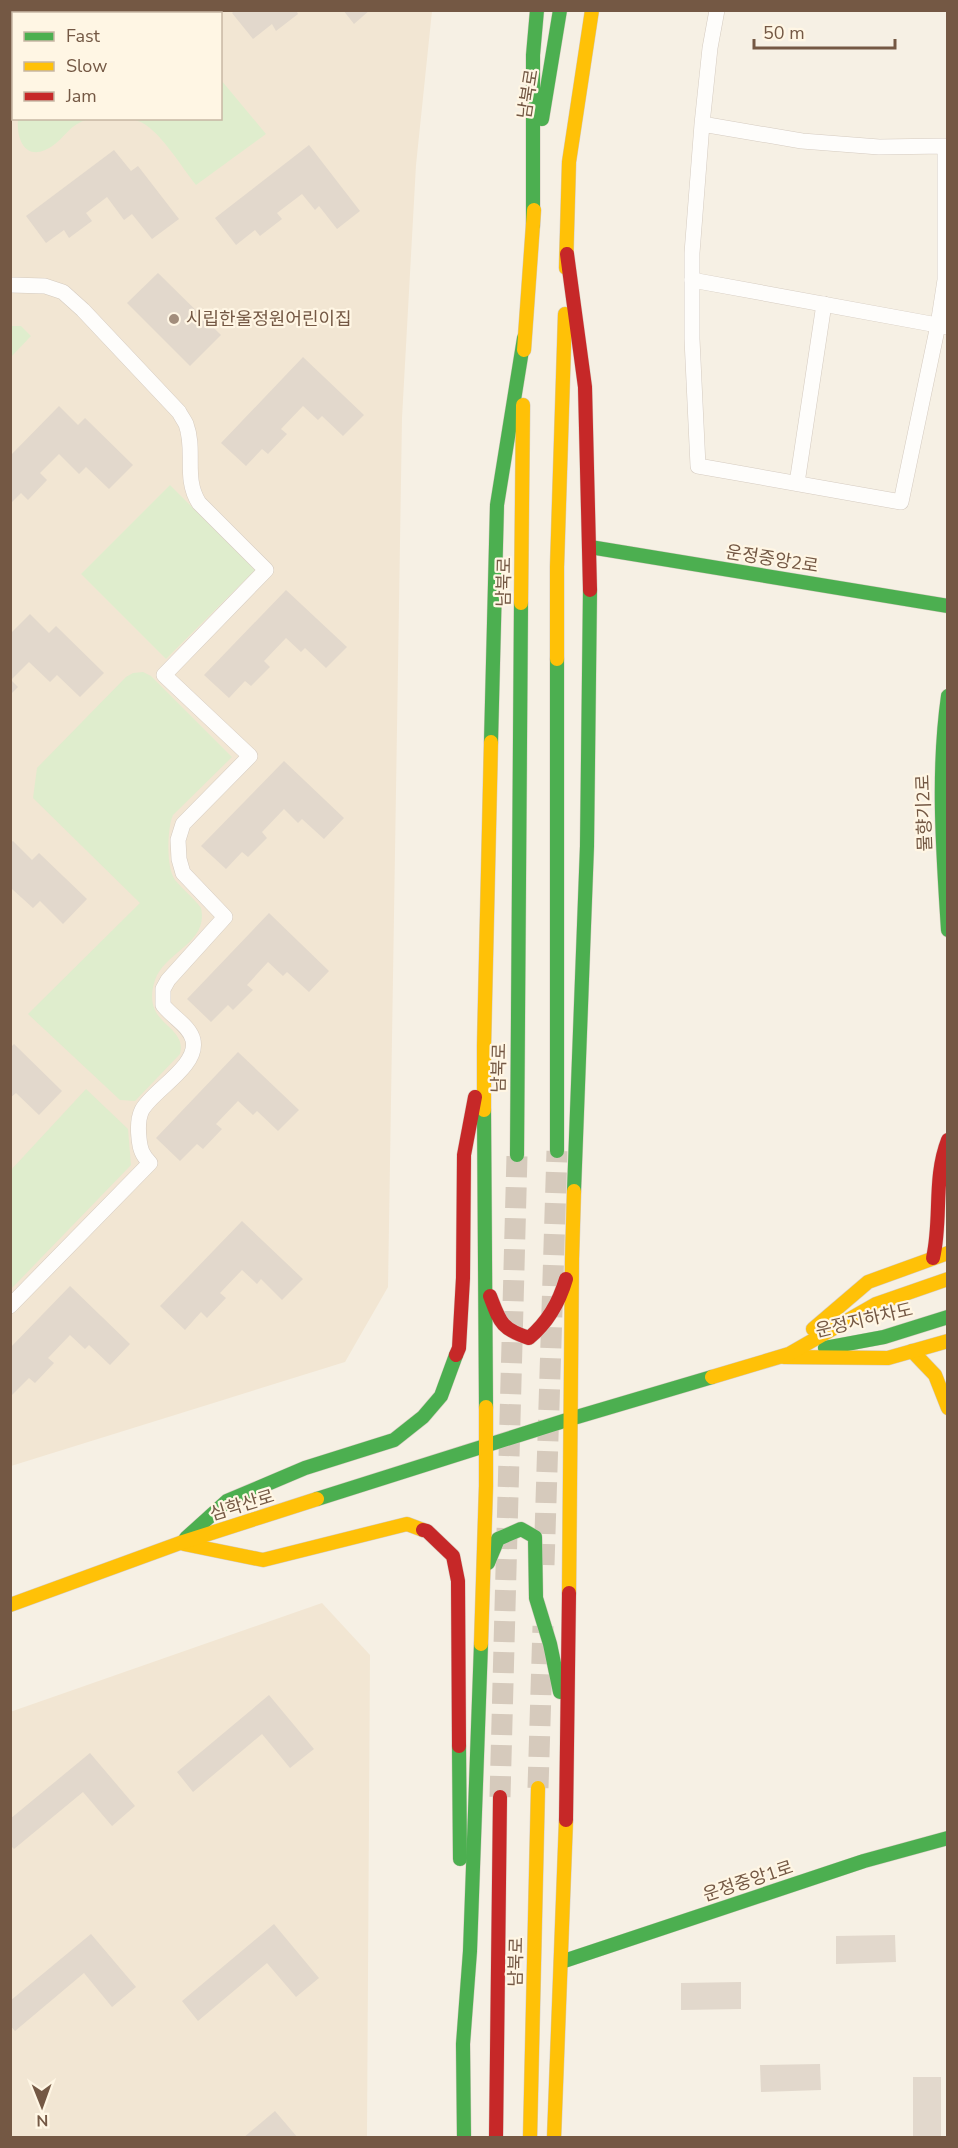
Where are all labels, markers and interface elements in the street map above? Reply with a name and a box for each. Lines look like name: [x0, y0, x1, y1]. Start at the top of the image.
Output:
legend: [12, 12, 222, 120]
scale bar: [754, 12, 895, 50]
text: 50 m: [763, 21, 805, 45]
text: Fast: [66, 24, 101, 48]
text: Slow: [66, 54, 107, 78]
street label: 남북로: [512, 68, 544, 120]
text: Jam: [65, 84, 97, 108]
place label: 시립한울정원어린이집: [186, 307, 352, 331]
marker: 시립한울정원어린이집: [167, 312, 181, 326]
street label: 운정중앙2로: [724, 540, 820, 578]
street label: 남북로: [492, 557, 516, 607]
street label: 물향기2로: [911, 774, 937, 852]
street label: 남북로: [487, 1043, 511, 1093]
street label: 운정지하차도: [813, 1297, 915, 1343]
street label: 심학산로: [207, 1484, 277, 1526]
street label: 운정중앙1로: [700, 1855, 796, 1907]
street label: 남북로: [504, 1937, 528, 1987]
north arrow: [12, 2076, 72, 2136]
text: N: [36, 2109, 48, 2131]

